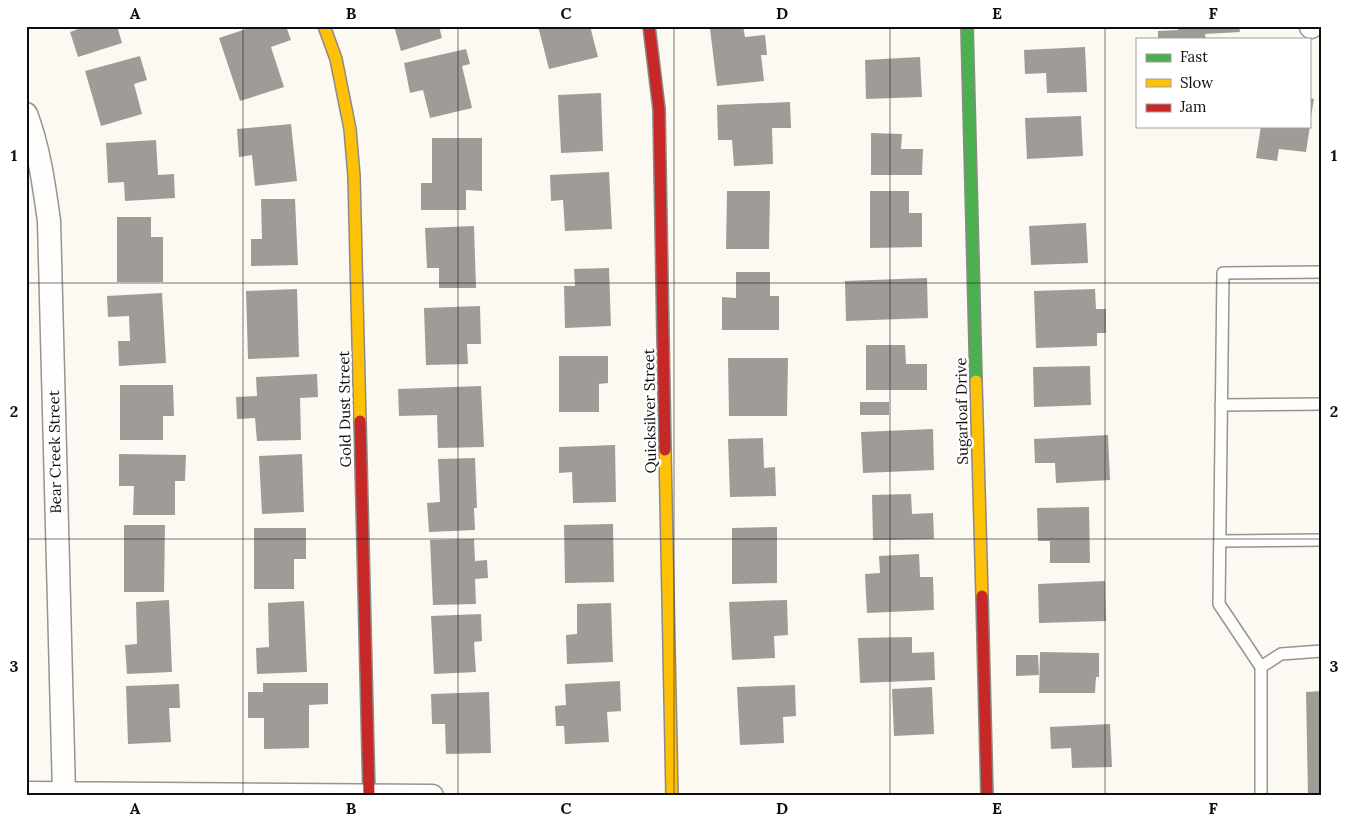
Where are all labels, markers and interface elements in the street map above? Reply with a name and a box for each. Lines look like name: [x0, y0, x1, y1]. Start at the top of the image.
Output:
text: A: [130, 3, 141, 23]
text: B: [346, 3, 357, 23]
text: C: [560, 3, 572, 23]
text: D: [776, 3, 788, 23]
text: E: [992, 3, 1002, 23]
text: F: [1208, 3, 1218, 23]
legend: [1136, 38, 1310, 128]
text: Fast: [1180, 47, 1208, 66]
text: Slow: [1180, 73, 1213, 92]
text: Jam: [1179, 97, 1207, 116]
text: 1: [11, 145, 17, 165]
text: 1: [1331, 145, 1337, 165]
street label: Quicksilver Street: [639, 348, 660, 474]
street label: Gold Dust Street: [334, 350, 355, 467]
street label: Sugarloaf Drive: [951, 357, 972, 465]
street label: Bear Creek Street: [44, 390, 65, 514]
text: 2: [10, 401, 18, 421]
text: 2: [1330, 401, 1338, 421]
text: 3: [10, 656, 19, 676]
text: 3: [1330, 656, 1339, 676]
text: A: [130, 798, 141, 818]
text: B: [346, 798, 357, 818]
text: C: [560, 798, 572, 818]
text: D: [776, 798, 788, 818]
text: E: [992, 798, 1002, 818]
text: F: [1208, 798, 1218, 818]

